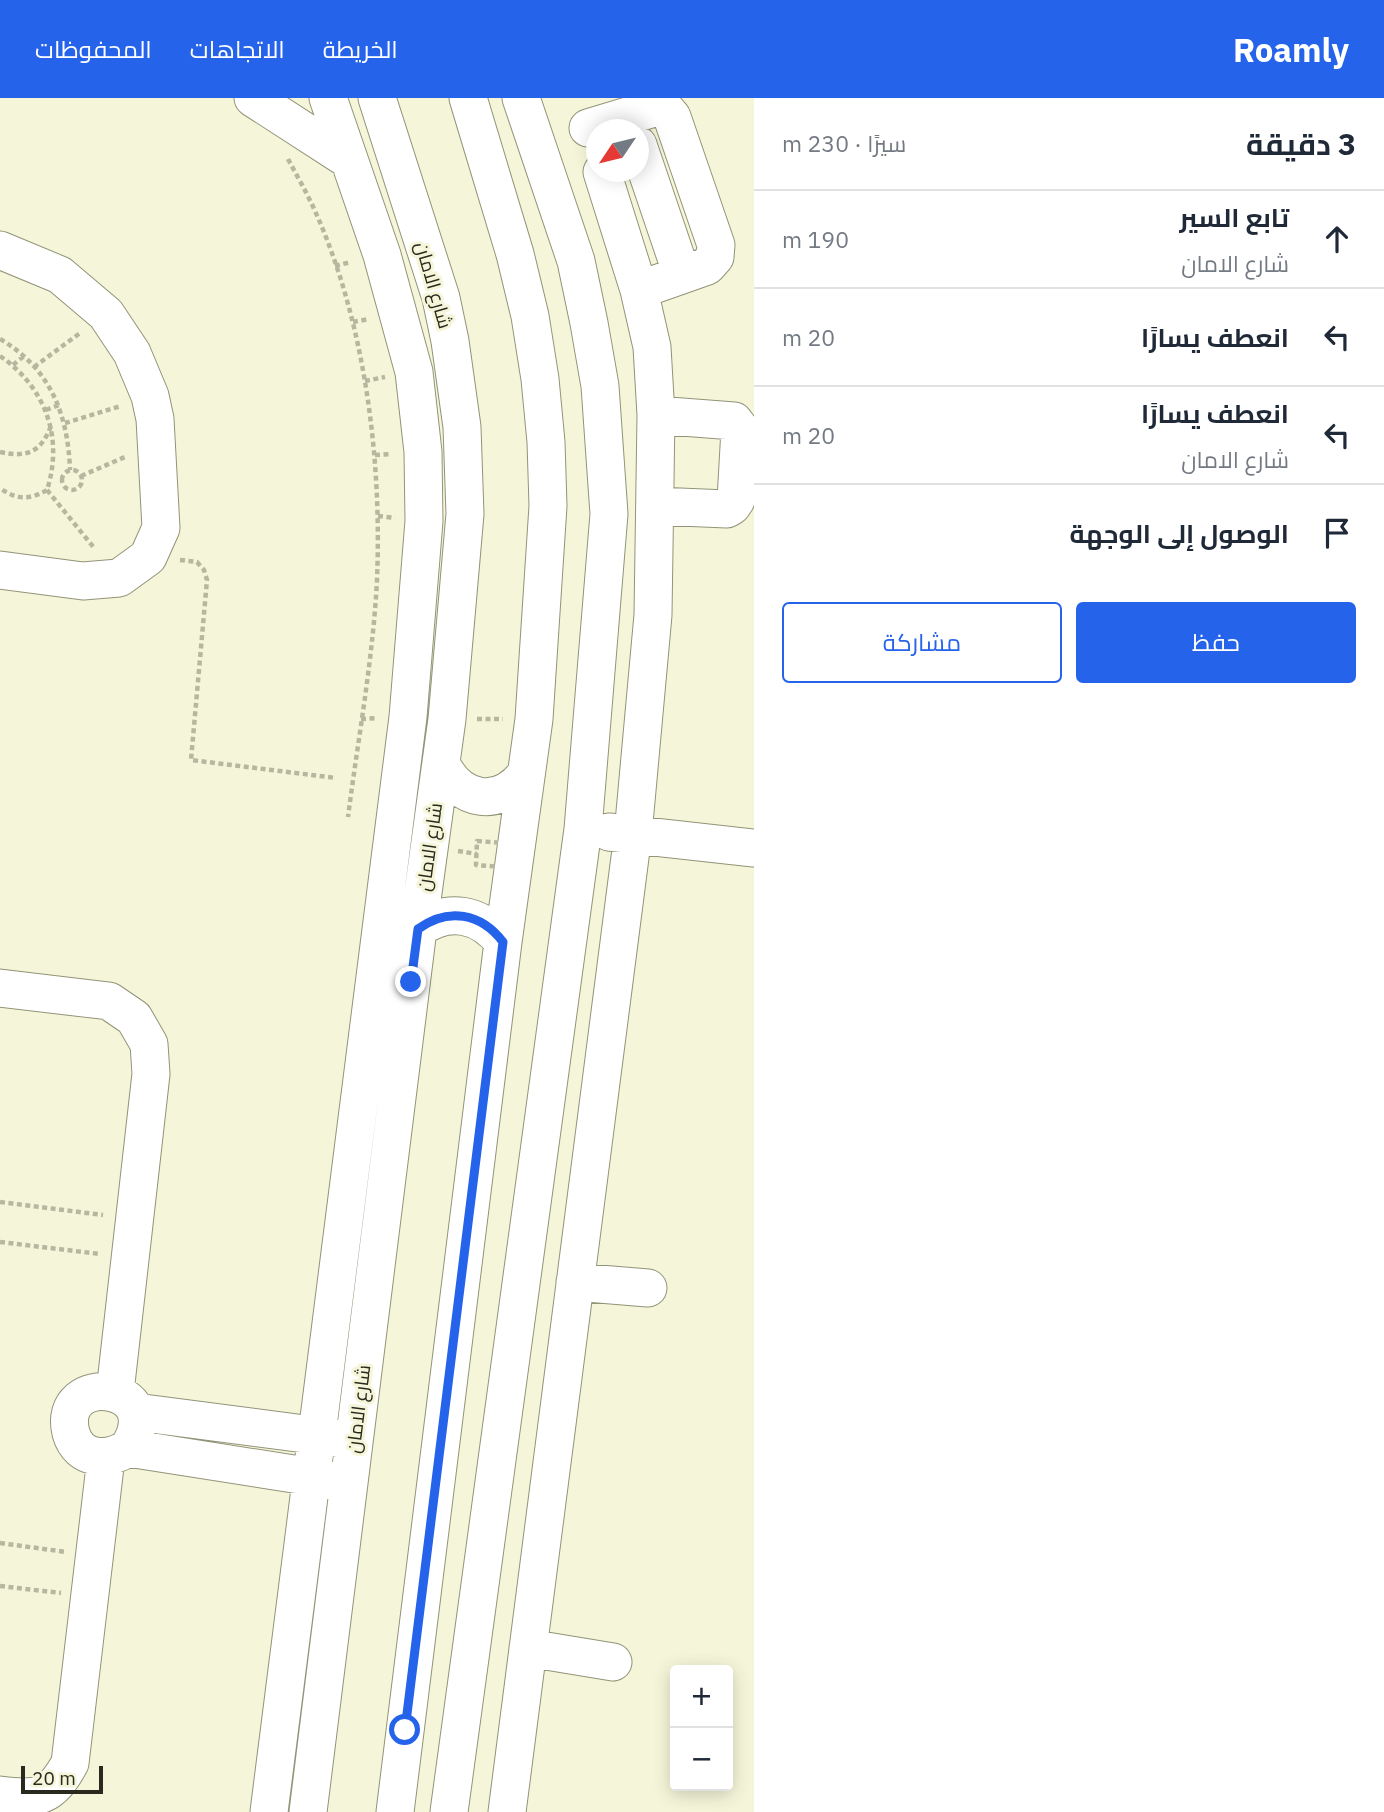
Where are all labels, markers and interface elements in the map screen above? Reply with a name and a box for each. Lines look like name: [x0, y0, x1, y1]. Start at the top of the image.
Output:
text: Roamly: [1233, 28, 1349, 71]
text: المحفوظات: [35, 33, 152, 65]
text: الاتجاهات: [190, 33, 285, 65]
text: الخريطة: [323, 33, 398, 65]
north arrow: [586, 119, 649, 182]
text: 3 دقيقة: [1246, 124, 1356, 163]
text: سيرًا · 230 m: [782, 128, 906, 158]
text: تابع السير: [1179, 200, 1289, 234]
icon: ahead: [1318, 220, 1356, 258]
text: 190 m: [782, 224, 849, 254]
street label: شارع الامان: [408, 239, 458, 332]
text: شارع الامان: [1181, 248, 1289, 278]
icon: left: [1318, 318, 1356, 356]
text: انعطف يسارًا: [1141, 320, 1289, 354]
text: 20 m: [782, 322, 835, 352]
text: انعطف يسارًا: [1141, 396, 1289, 430]
icon: left: [1318, 416, 1356, 454]
text: 20 m: [782, 420, 835, 450]
text: شارع الامان: [1181, 444, 1289, 474]
icon: arrive: [1318, 514, 1356, 552]
text: الوصول إلى الوجهة: [1070, 516, 1289, 550]
button: مشاركة: [782, 602, 1062, 683]
button: حفظ: [1076, 602, 1356, 683]
street label: شارع الامان: [411, 801, 449, 893]
route end: [395, 966, 426, 997]
street label: شارع الامان: [341, 1363, 377, 1455]
map controls: [670, 1665, 733, 1791]
button: +: [670, 1665, 733, 1728]
route start: [389, 1714, 420, 1745]
button: −: [670, 1728, 733, 1791]
scale bar: [21, 1763, 103, 1795]
text: 20 m: [32, 1766, 76, 1790]

